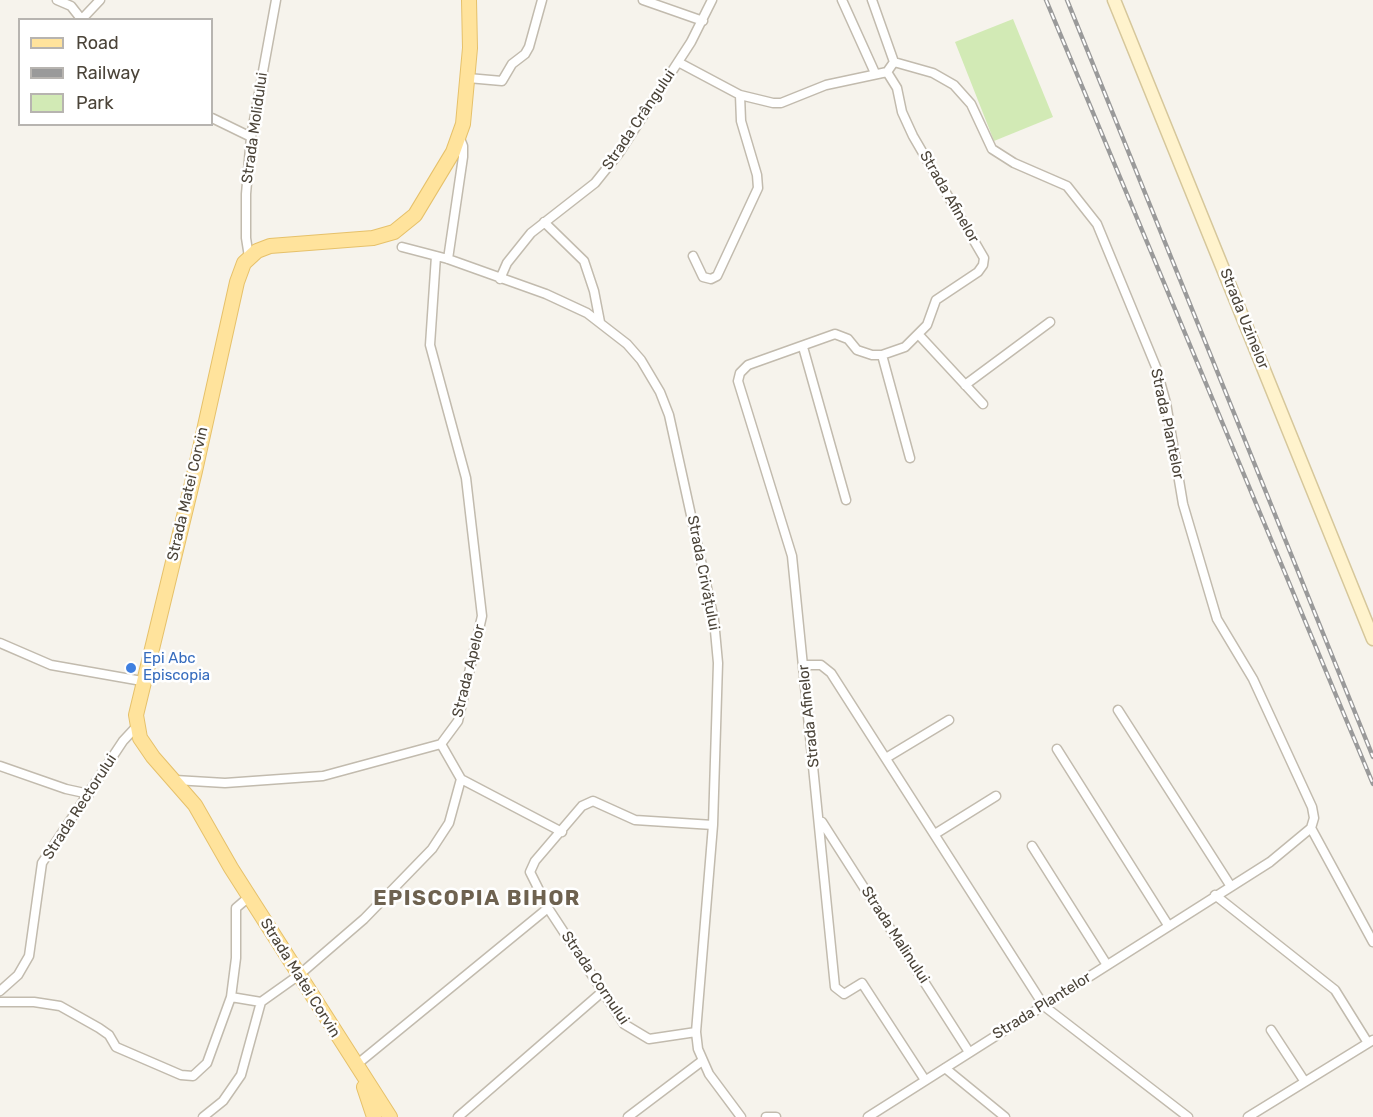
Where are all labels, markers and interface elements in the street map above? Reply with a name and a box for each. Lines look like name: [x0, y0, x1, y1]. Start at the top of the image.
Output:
legend: [18, 18, 213, 126]
text: Road: [76, 32, 119, 54]
text: Railway: [76, 62, 140, 84]
street label: Strada Crângului: [599, 66, 679, 174]
street label: Strada Molidului: [238, 71, 272, 185]
text: Park: [76, 92, 113, 114]
street label: Strada Afinelor: [915, 148, 983, 246]
street label: Strada Uzinelor: [1216, 266, 1272, 372]
street label: Strada Plantelor: [1146, 367, 1188, 481]
street label: Strada Matei Corvin: [164, 425, 212, 563]
street label: Strada Crivățului: [683, 514, 723, 632]
street label: Strada Apelor: [449, 623, 489, 719]
place label: Epi Abc Episcopia: [143, 650, 210, 685]
marker: Epi Abc Episcopia: [124, 661, 138, 675]
street label: Strada Afinelor: [795, 664, 823, 768]
street label: Strada Rectorului: [39, 751, 121, 863]
street label: Strada Malinului: [857, 883, 933, 987]
district label: EPISCOPIA BIHOR: [373, 886, 581, 912]
street label: Strada Matei Corvin: [256, 915, 344, 1041]
street label: Strada Cornului: [557, 928, 633, 1028]
street label: Strada Plantelor: [989, 969, 1095, 1043]

